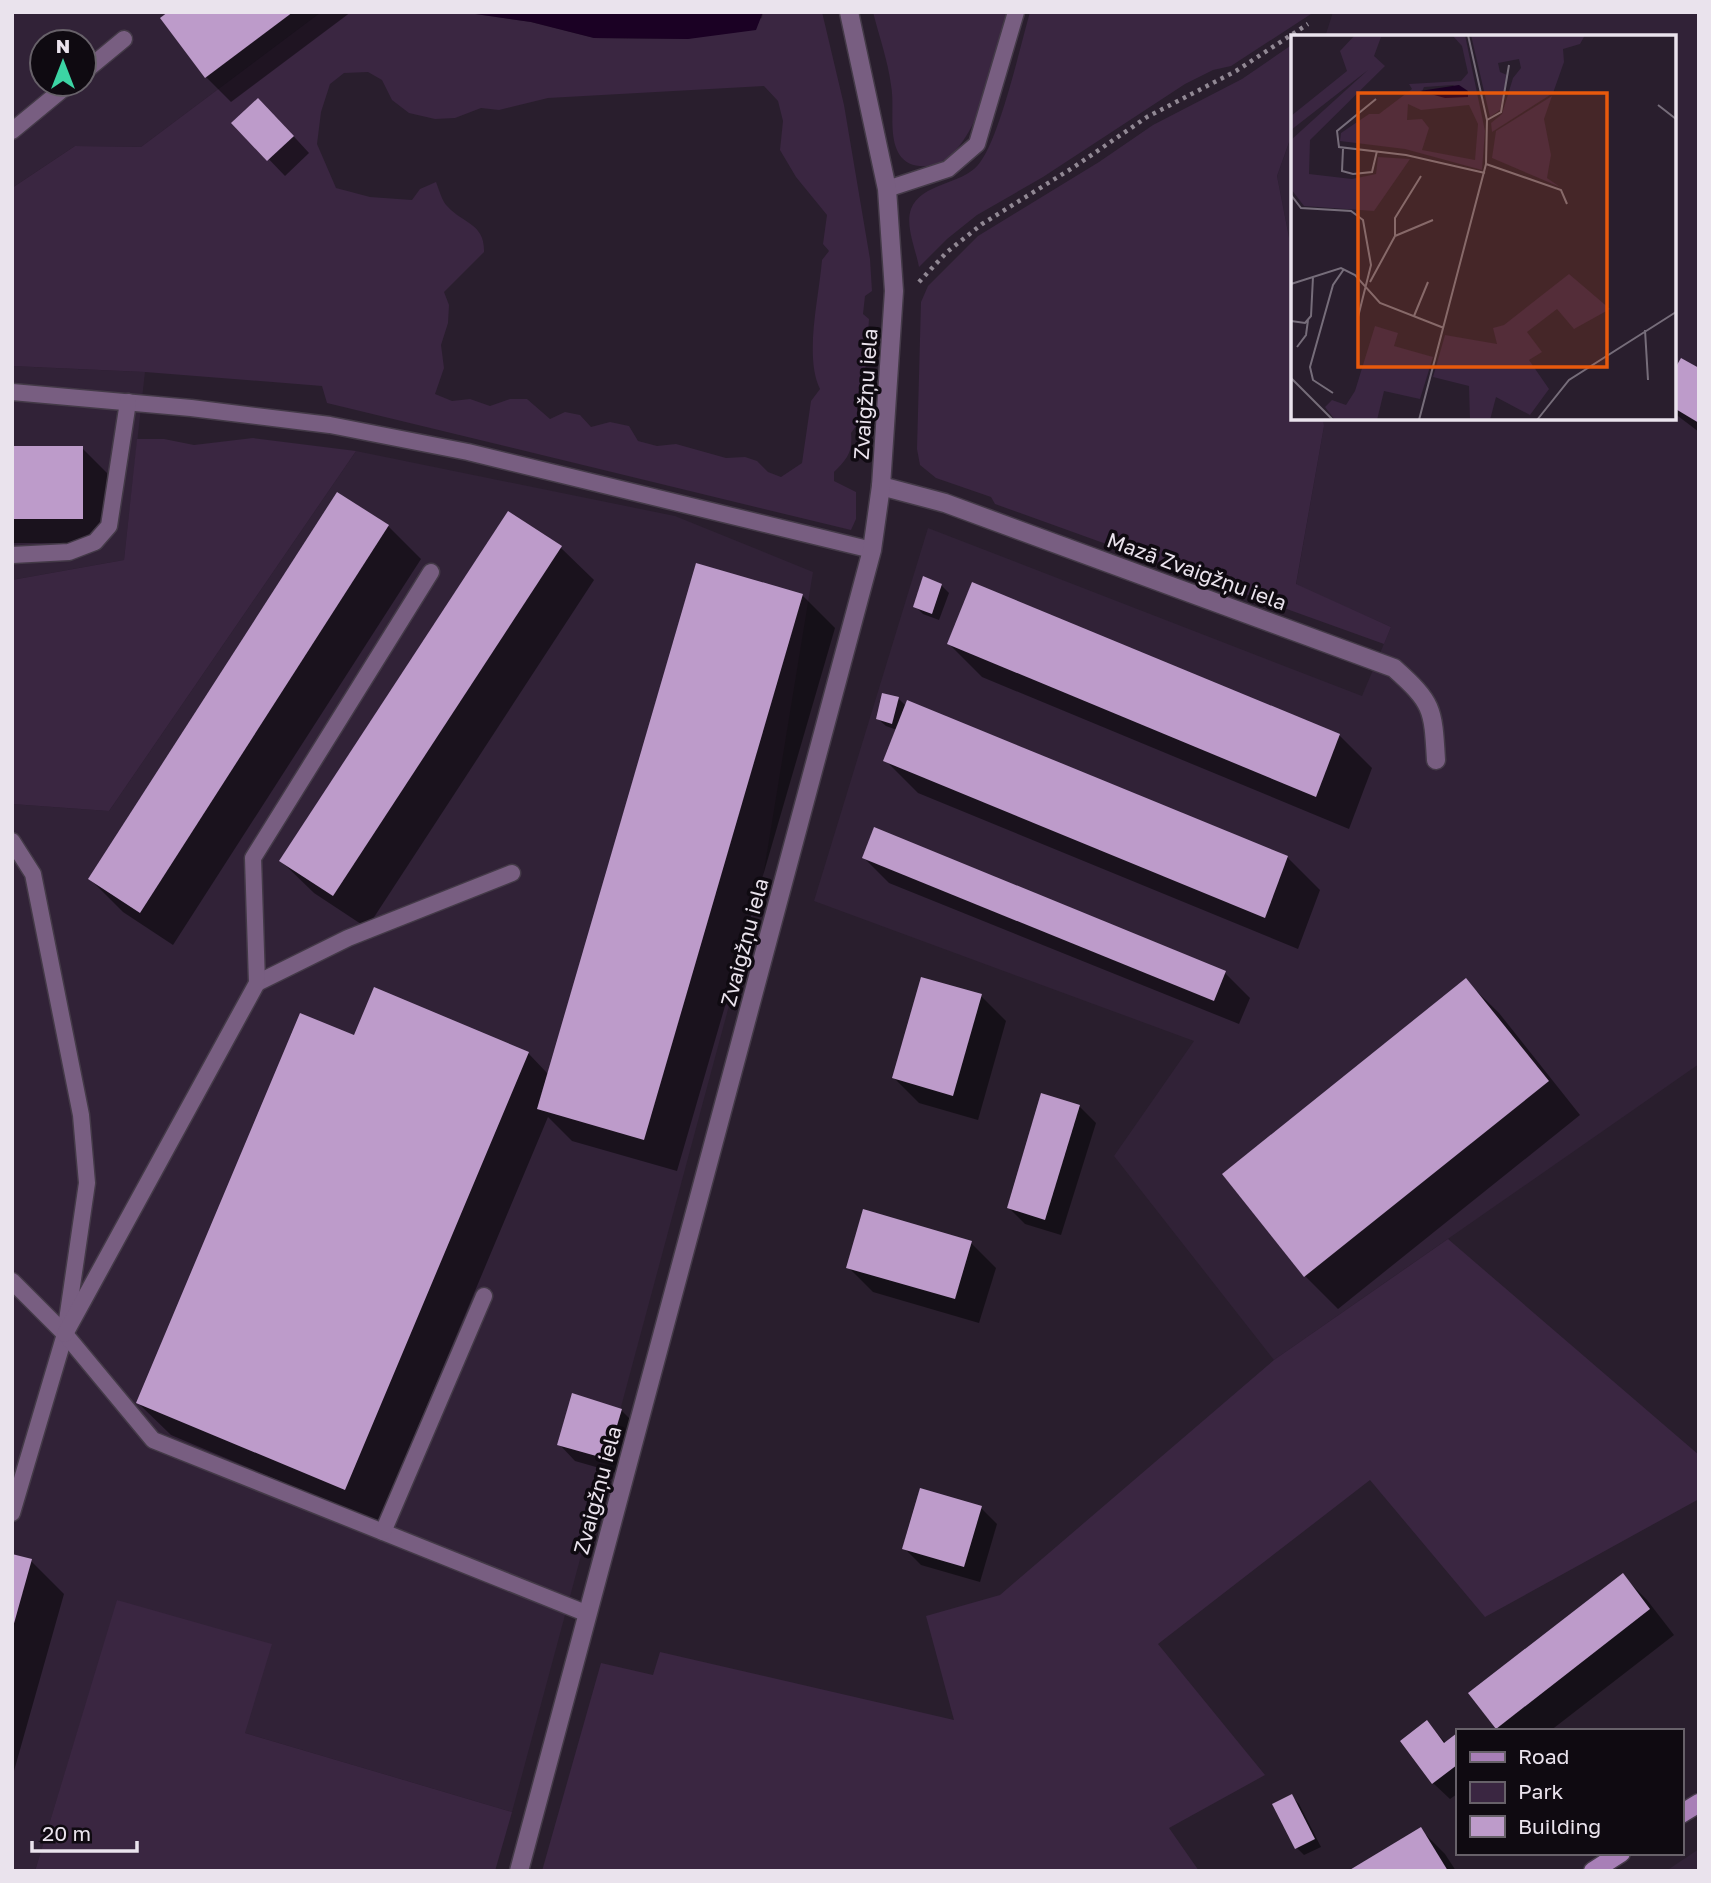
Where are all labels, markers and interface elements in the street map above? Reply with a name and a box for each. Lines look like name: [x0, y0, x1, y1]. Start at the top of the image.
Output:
north arrow: [28, 28, 98, 98]
text: N: [56, 34, 70, 57]
inset map: [1291, 35, 1676, 420]
street label: Zvaigžņu iela: [847, 327, 883, 461]
street label: Mazā Zvaigžņu iela: [1104, 526, 1290, 616]
street label: Zvaigžņu iela: [714, 875, 774, 1009]
street label: Zvaigžņu iela: [567, 1423, 627, 1557]
legend: [1456, 1729, 1683, 1855]
text: Road: [1518, 1743, 1569, 1769]
text: Park: [1518, 1778, 1564, 1804]
scale bar: [32, 1810, 136, 1854]
text: Building: [1518, 1813, 1601, 1839]
text: 20 m: [42, 1820, 91, 1846]

